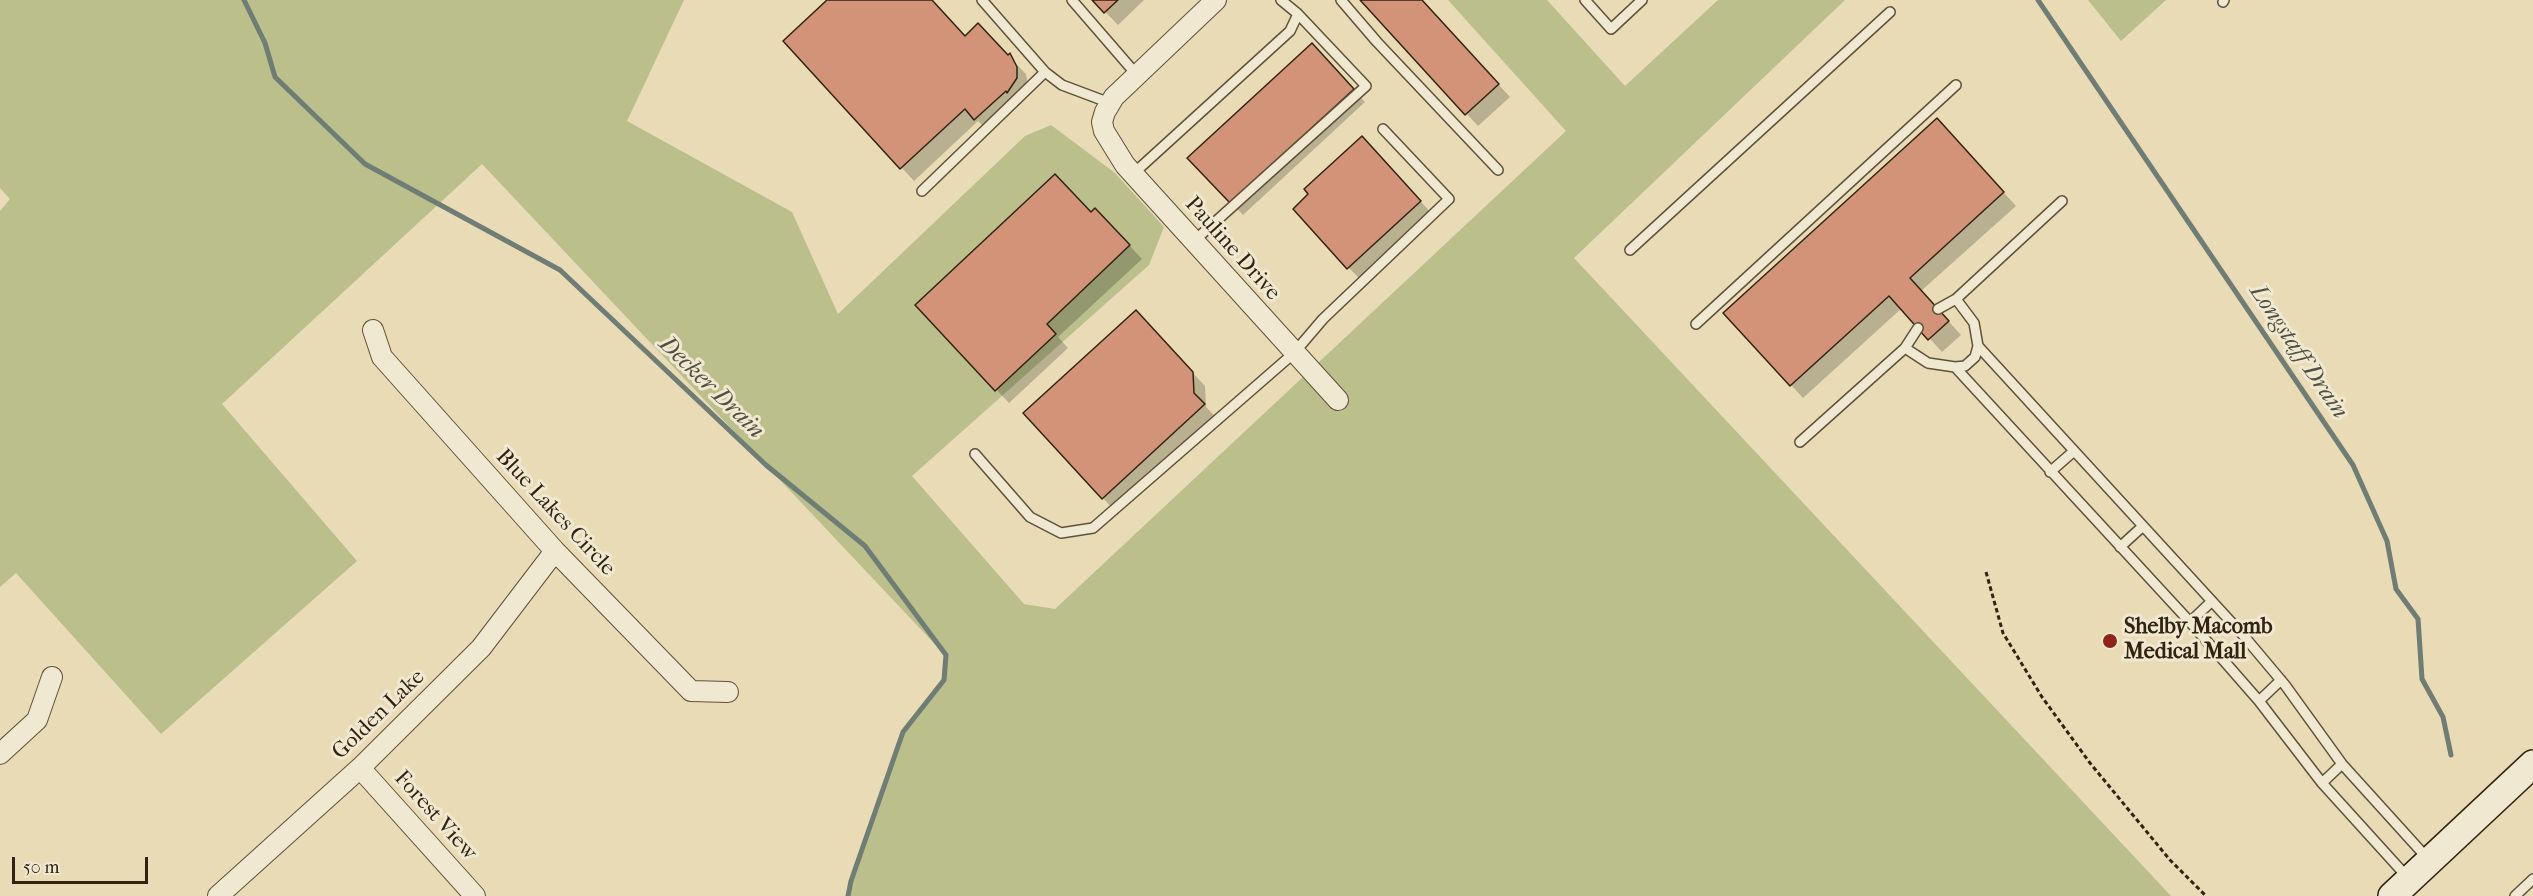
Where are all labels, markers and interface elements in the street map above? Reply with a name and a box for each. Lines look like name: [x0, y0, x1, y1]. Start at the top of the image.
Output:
street label: Pauline Drive: [1179, 192, 1285, 306]
water label: Longstaff Drain: [2242, 279, 2354, 425]
water label: Decker Drain: [652, 331, 770, 445]
street label: Blue Lakes Circle: [490, 444, 620, 582]
place label: Shelby Macomb Medical Mall: [2124, 615, 2272, 666]
marker: Shelby Macomb Medical Mall: [2101, 632, 2119, 650]
street label: Golden Lake: [327, 664, 431, 766]
street label: Forest View: [388, 766, 482, 866]
scale bar: [15, 845, 152, 883]
text: 50 m: [23, 857, 59, 878]

